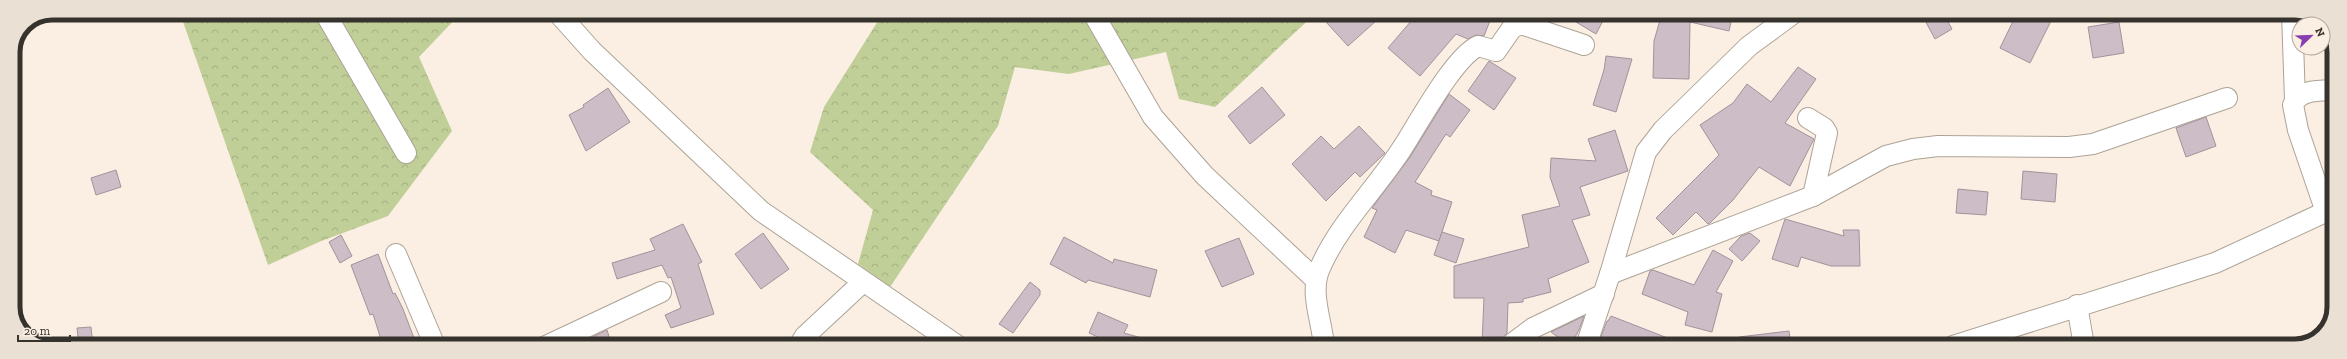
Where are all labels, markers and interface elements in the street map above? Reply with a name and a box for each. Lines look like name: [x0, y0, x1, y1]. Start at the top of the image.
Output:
north arrow: [2291, 16, 2331, 56]
text: N: [2312, 26, 2328, 39]
scale bar: [18, 317, 70, 343]
text: 20 m: [24, 324, 51, 338]

